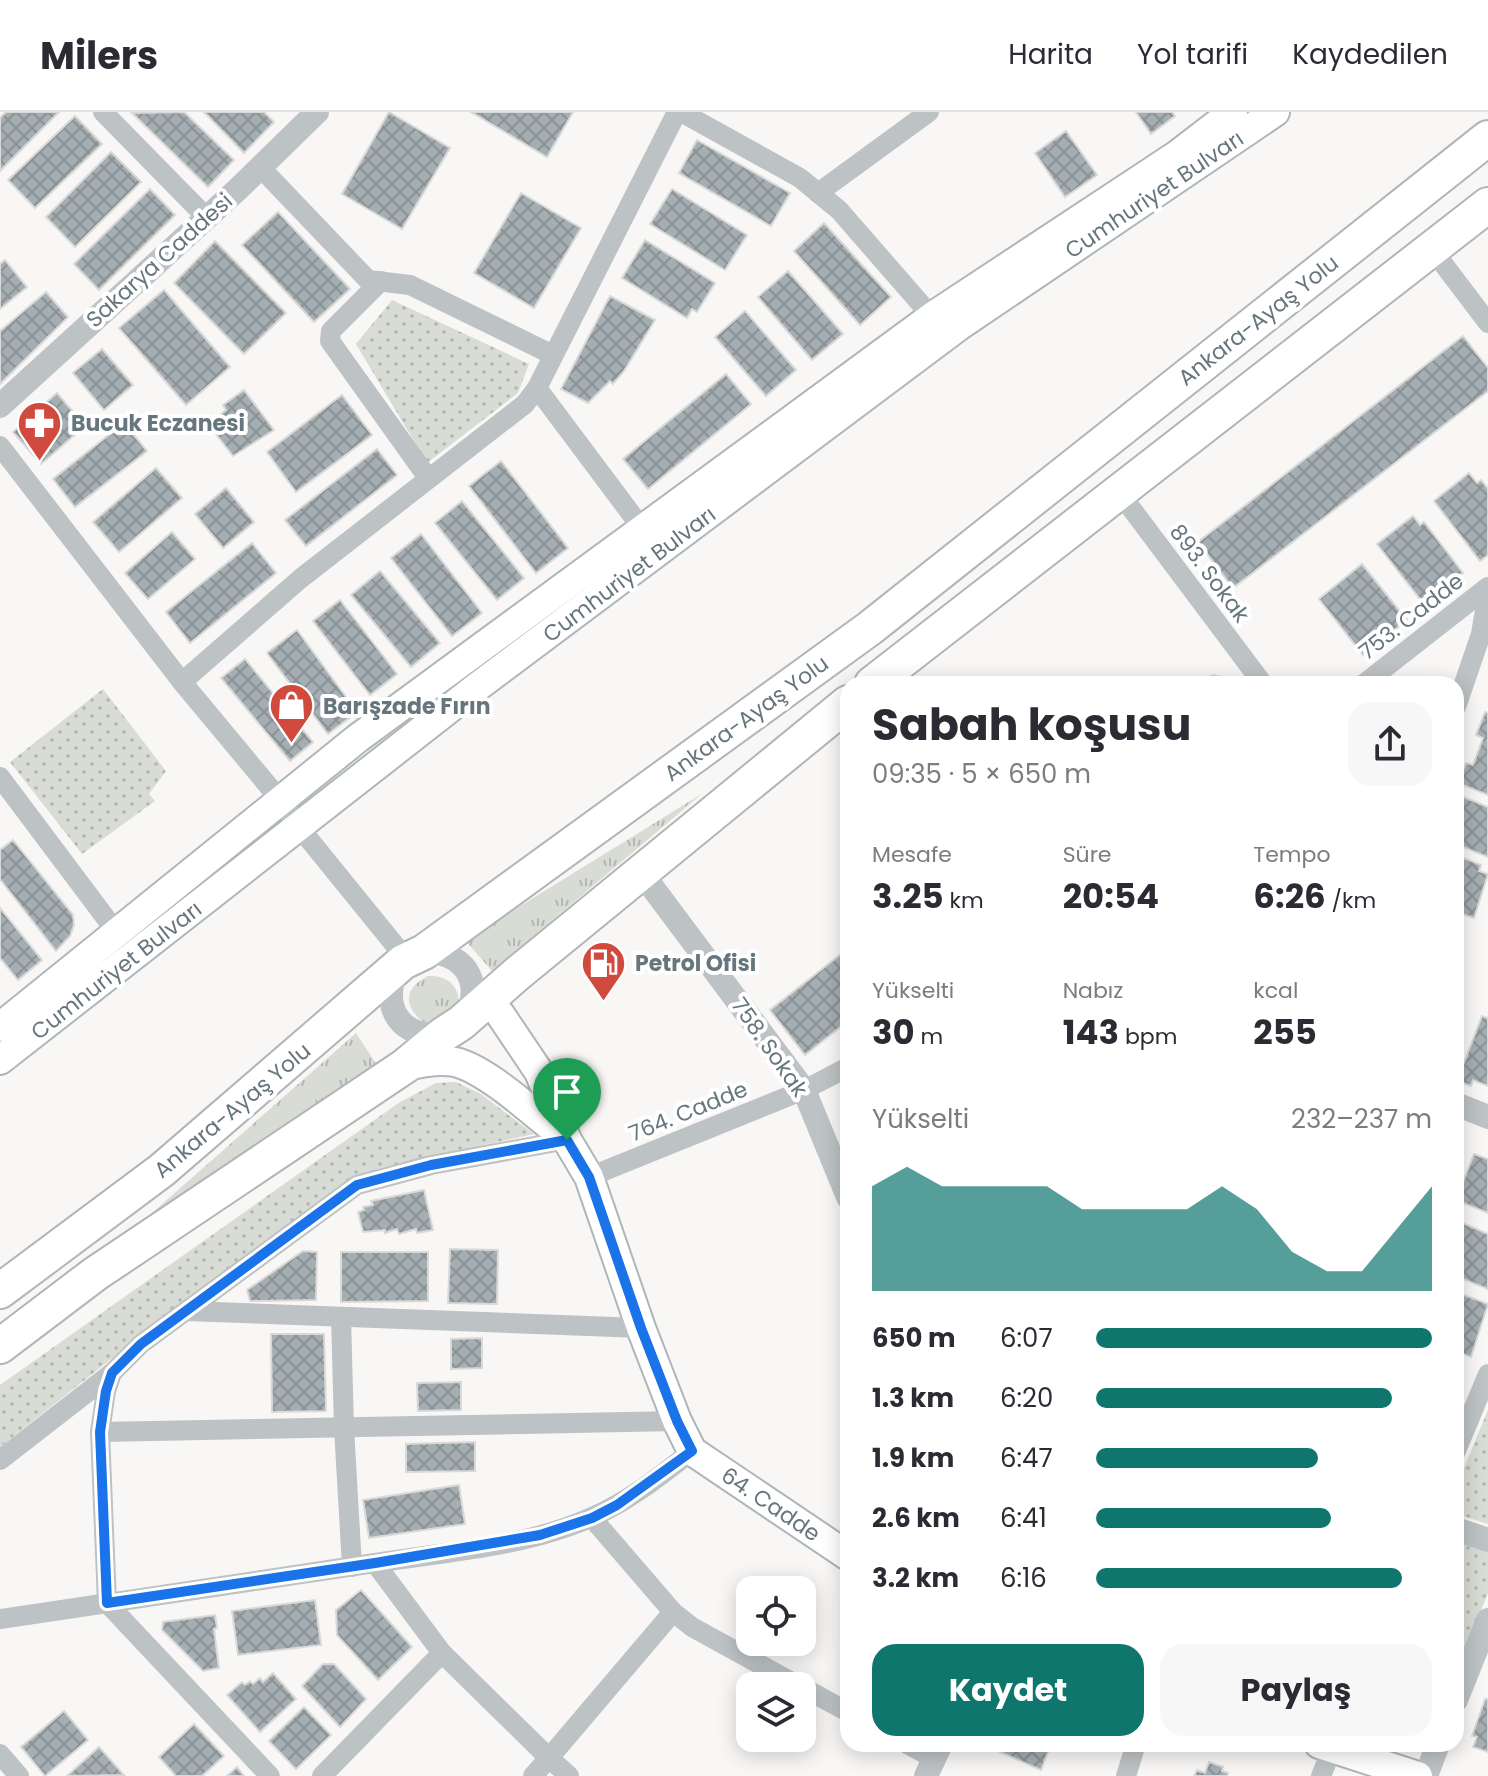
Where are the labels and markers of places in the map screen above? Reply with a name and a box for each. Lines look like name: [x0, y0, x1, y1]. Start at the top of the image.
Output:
pharmacy icon: Bucuk Eczanesi: [16, 399, 64, 462]
place label: Bucuk Eczanesi: [71, 408, 245, 439]
shop icon: Barışzade Fırın: [268, 682, 316, 745]
place label: Barışzade Fırın: [323, 691, 491, 722]
fuel station icon: Petrol Ofisi: [580, 939, 628, 1002]
place label: Petrol Ofisi: [635, 948, 756, 979]
pin: [533, 1058, 601, 1140]

